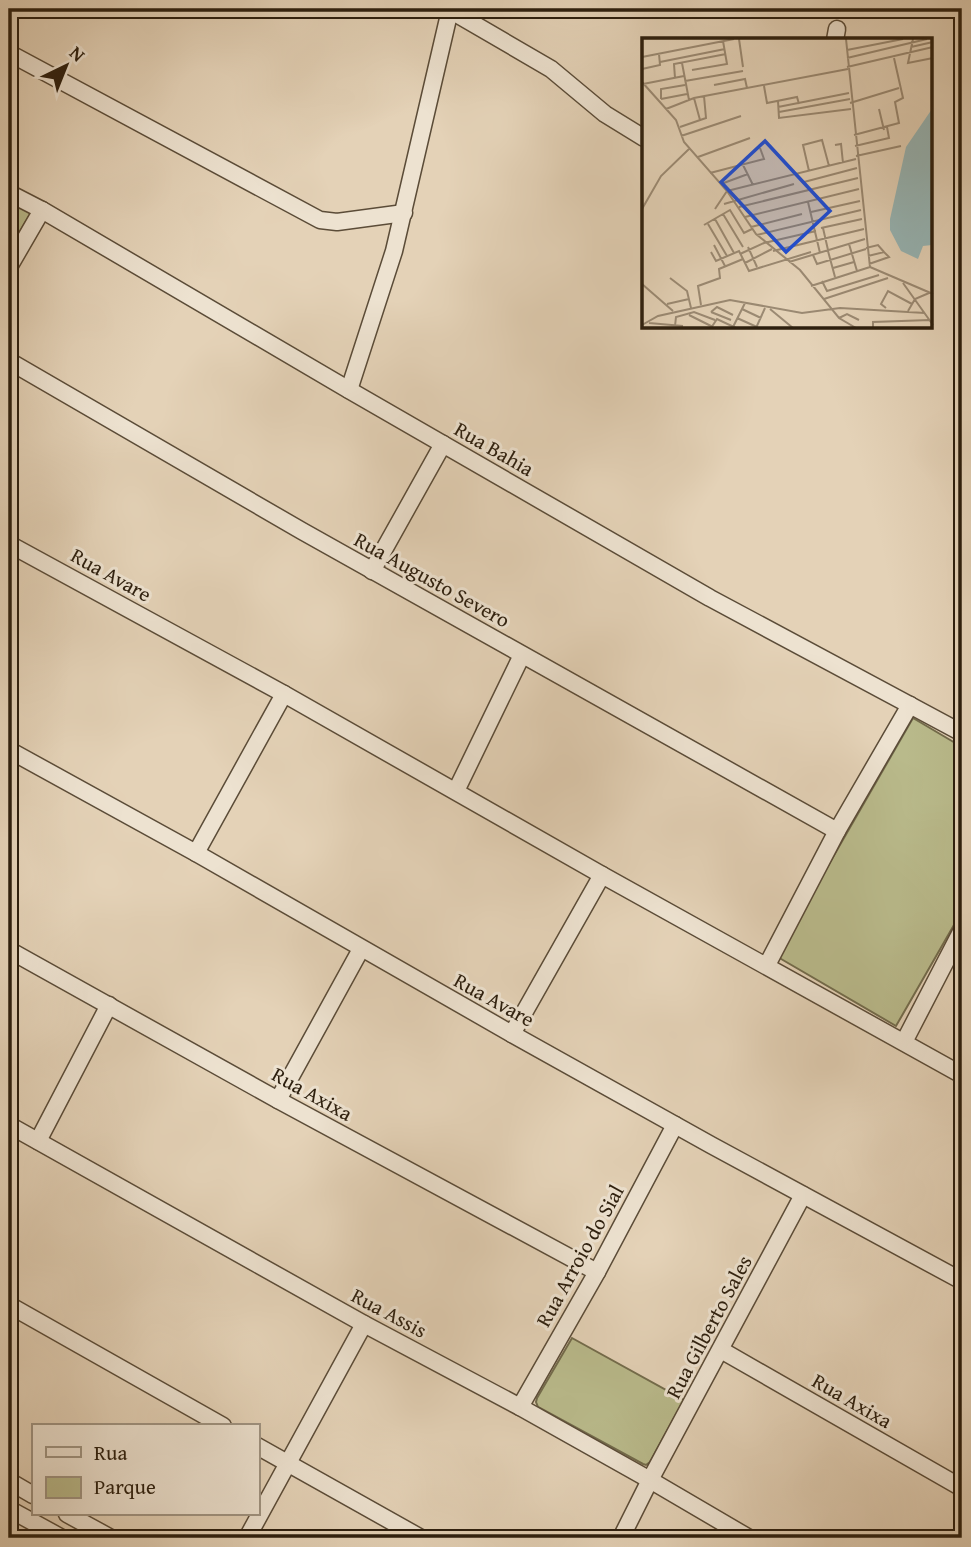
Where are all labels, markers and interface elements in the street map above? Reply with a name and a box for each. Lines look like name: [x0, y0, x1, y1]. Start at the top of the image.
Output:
north arrow: [32, 32, 102, 102]
inset map: [642, 38, 932, 329]
text: N: [63, 39, 92, 68]
street label: Rua Bahia: [449, 413, 540, 484]
street label: Rua Augusto Severo: [349, 524, 516, 635]
street label: Rua Avare: [65, 540, 157, 609]
street label: Rua Avare: [448, 965, 540, 1034]
street label: Rua Axixa: [266, 1059, 358, 1128]
street label: Rua Arroio do Sial: [528, 1179, 632, 1332]
street label: Rua Gilberto Sales: [658, 1249, 759, 1404]
street label: Rua Assis: [346, 1280, 433, 1345]
street label: Rua Axixa: [806, 1365, 898, 1436]
legend: [32, 1424, 259, 1516]
text: Rua: [94, 1437, 127, 1468]
text: Parque: [94, 1471, 156, 1502]

